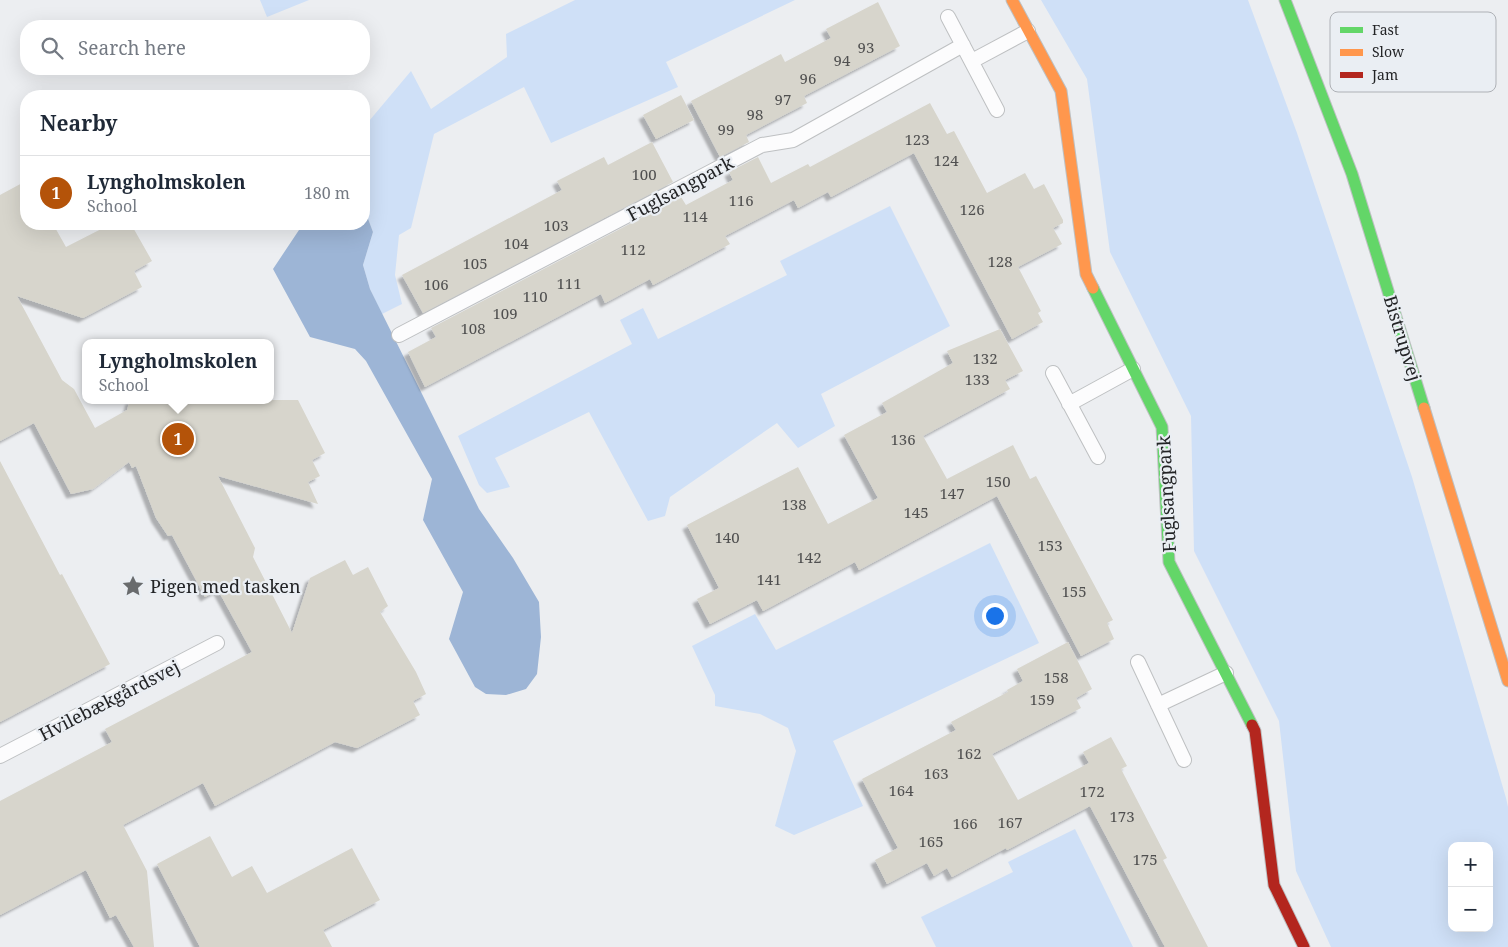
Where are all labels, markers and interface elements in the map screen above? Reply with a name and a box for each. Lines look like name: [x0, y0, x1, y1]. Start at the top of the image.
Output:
legend: [1330, 12, 1496, 92]
search box: [20, 20, 370, 75]
text: Fast: [1372, 20, 1399, 39]
icon: search: [38, 34, 66, 62]
text: Search here: [78, 35, 186, 61]
house number: 93: [858, 37, 874, 57]
text: Slow: [1372, 42, 1405, 61]
house number: 94: [834, 50, 851, 70]
text: Jam: [1371, 65, 1398, 84]
house number: 96: [800, 68, 816, 88]
house number: 97: [775, 89, 791, 109]
house number: 98: [747, 104, 763, 124]
text: Nearby: [40, 109, 118, 137]
house number: 99: [718, 119, 734, 139]
house number: 123: [904, 129, 930, 149]
street label: Fuglsangpark: [623, 150, 738, 226]
house number: 124: [933, 150, 959, 170]
house number: 100: [631, 164, 657, 184]
text: Lyngholmskolen: [87, 169, 246, 195]
text: 1: [51, 182, 61, 204]
text: 180 m: [304, 182, 350, 204]
house number: 116: [728, 190, 754, 210]
text: School: [87, 195, 137, 217]
house number: 126: [959, 199, 985, 219]
house number: 114: [682, 206, 708, 226]
house number: 103: [543, 215, 569, 235]
house number: 104: [503, 233, 529, 253]
house number: 112: [620, 239, 646, 259]
house number: 128: [987, 251, 1013, 271]
house number: 105: [462, 253, 488, 273]
house number: 111: [556, 273, 582, 293]
house number: 106: [423, 274, 449, 294]
house number: 110: [522, 286, 548, 306]
street label: Bistrupvej: [1379, 292, 1427, 384]
house number: 109: [492, 303, 518, 323]
house number: 108: [460, 318, 486, 338]
popup: [82, 339, 274, 404]
text: Lyngholmskolen: [99, 348, 257, 374]
house number: 132: [972, 348, 998, 368]
house number: 133: [964, 369, 990, 389]
text: School: [99, 374, 149, 396]
pin: 1: [162, 420, 194, 458]
house number: 136: [890, 429, 916, 449]
street label: Fuglsangpark: [1151, 434, 1181, 553]
house number: 150: [985, 471, 1011, 491]
house number: 147: [939, 483, 965, 503]
house number: 138: [781, 494, 807, 514]
house number: 145: [903, 502, 929, 522]
house number: 140: [714, 527, 740, 547]
house number: 153: [1037, 535, 1063, 555]
house number: 142: [796, 547, 822, 567]
house number: 141: [756, 569, 782, 589]
place icon: Pigen med tasken: [120, 573, 146, 599]
place label: Pigen med tasken: [150, 574, 301, 598]
house number: 155: [1061, 581, 1087, 601]
your location: [982, 603, 1008, 629]
street label: Hvilebækgårdsvej: [35, 654, 183, 746]
house number: 158: [1043, 667, 1069, 687]
house number: 159: [1029, 689, 1055, 709]
house number: 162: [956, 743, 982, 763]
house number: 163: [923, 763, 949, 783]
house number: 164: [888, 780, 914, 800]
house number: 172: [1079, 781, 1105, 801]
house number: 173: [1109, 806, 1135, 826]
house number: 167: [997, 812, 1023, 832]
house number: 166: [952, 813, 978, 833]
house number: 165: [918, 831, 944, 851]
map controls: [1448, 842, 1493, 932]
button: +: [1448, 842, 1493, 887]
house number: 175: [1132, 849, 1158, 869]
button: −: [1448, 887, 1493, 932]

